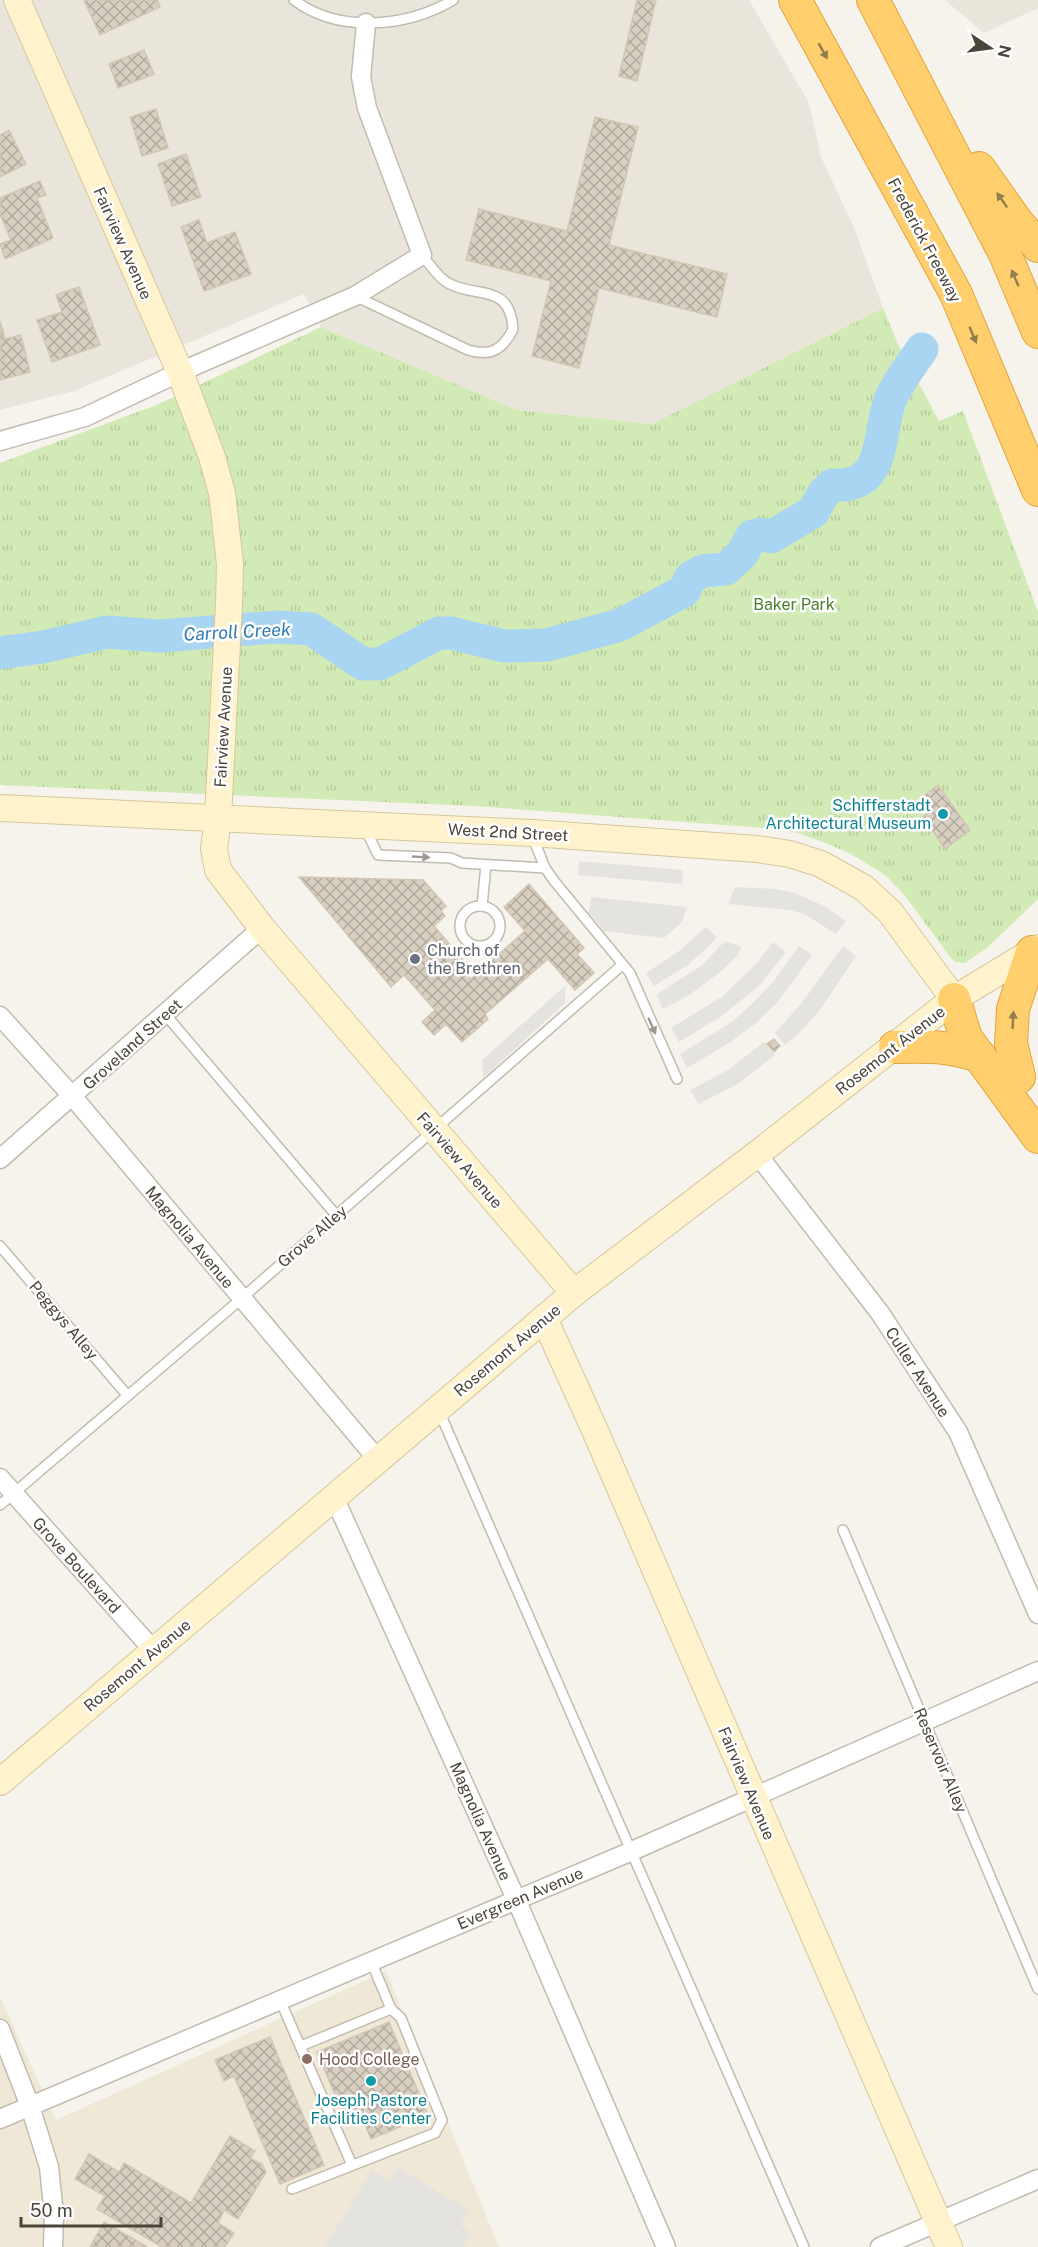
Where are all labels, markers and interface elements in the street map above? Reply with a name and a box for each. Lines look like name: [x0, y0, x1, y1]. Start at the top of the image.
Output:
north arrow: [960, 18, 1020, 78]
one-way arrow: [818, 43, 828, 60]
text: N: [993, 43, 1015, 59]
street label: Frederick Freeway: [884, 175, 966, 306]
street label: Fairview Avenue: [89, 184, 156, 302]
one-way arrow: [996, 193, 1008, 209]
one-way arrow: [1010, 269, 1019, 287]
one-way arrow: [969, 326, 978, 344]
park label: Baker Park: [753, 595, 835, 614]
water label: Carroll Creek: [183, 618, 291, 645]
street label: Fairview Avenue: [211, 666, 236, 788]
place label: Schifferstadt Architectural Museum: [765, 796, 931, 833]
marker: Schifferstadt Architectural Museum: [936, 807, 950, 821]
street label: West 2nd Street: [447, 820, 569, 845]
one-way arrow: [411, 852, 430, 861]
place label: Church of the Brethren: [427, 941, 521, 978]
marker: Church of the Brethren: [408, 952, 422, 966]
street label: Groveland Street: [79, 995, 186, 1094]
street label: Rosemont Avenue: [832, 1002, 949, 1099]
one-way arrow: [1008, 1010, 1017, 1029]
one-way arrow: [647, 1018, 657, 1036]
street label: Fairview Avenue: [413, 1108, 506, 1212]
street label: Magnolia Avenue: [141, 1182, 238, 1292]
street label: Grove Alley: [274, 1201, 351, 1272]
street label: Peggys Alley: [25, 1277, 102, 1364]
street label: Rosemont Avenue: [450, 1300, 565, 1401]
street label: Culler Avenue: [881, 1324, 954, 1421]
street label: Grove Boulevard: [29, 1513, 125, 1617]
street label: Rosemont Avenue: [80, 1615, 195, 1716]
street label: Reservoir Alley: [910, 1705, 971, 1816]
street label: Fairview Avenue: [714, 1724, 779, 1843]
street label: Magnolia Avenue: [446, 1759, 515, 1883]
street label: Evergreen Avenue: [454, 1863, 586, 1934]
place label: Hood College: [319, 2050, 420, 2069]
marker: Hood College: [300, 2052, 314, 2066]
marker: Joseph Pastore Facilities Center: [364, 2074, 378, 2088]
place label: Joseph Pastore Facilities Center: [311, 2091, 431, 2128]
scale bar: [21, 2190, 160, 2228]
text: 50 m: [30, 2200, 73, 2221]

